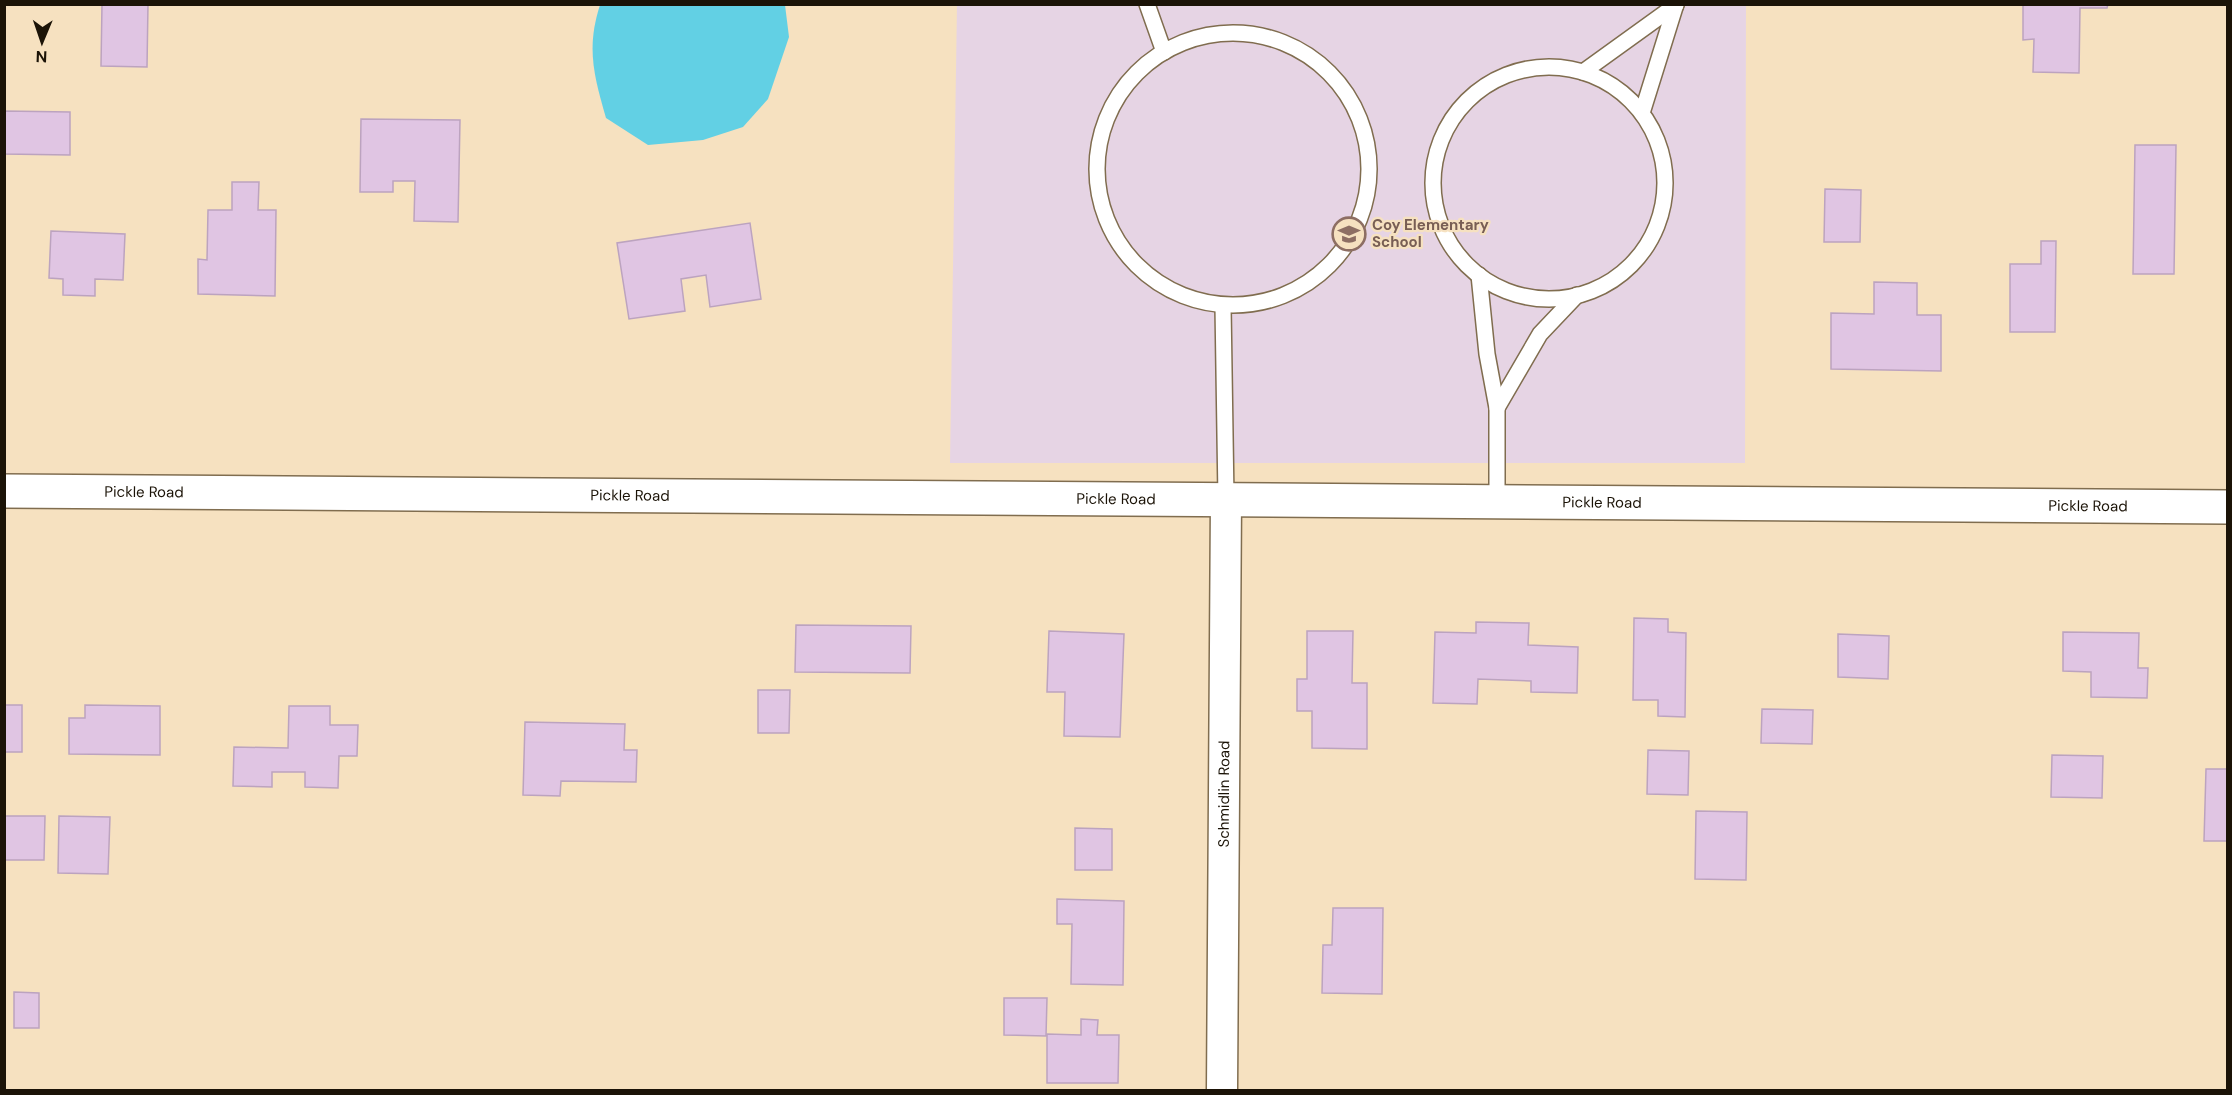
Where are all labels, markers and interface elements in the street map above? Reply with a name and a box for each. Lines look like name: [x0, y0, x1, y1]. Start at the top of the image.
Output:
north arrow: [12, 12, 72, 72]
text: N: [35, 46, 48, 67]
place label: Coy Elementary School: [1372, 215, 1489, 252]
school or university icon: Coy Elementary School: [1331, 216, 1367, 252]
street label: Pickle Road: [104, 482, 184, 502]
street label: Pickle Road: [590, 485, 670, 506]
street label: Pickle Road: [1076, 489, 1156, 509]
street label: Pickle Road: [1562, 492, 1642, 513]
street label: Pickle Road: [2048, 496, 2128, 516]
street label: Schmidlin Road: [1214, 741, 1234, 848]

